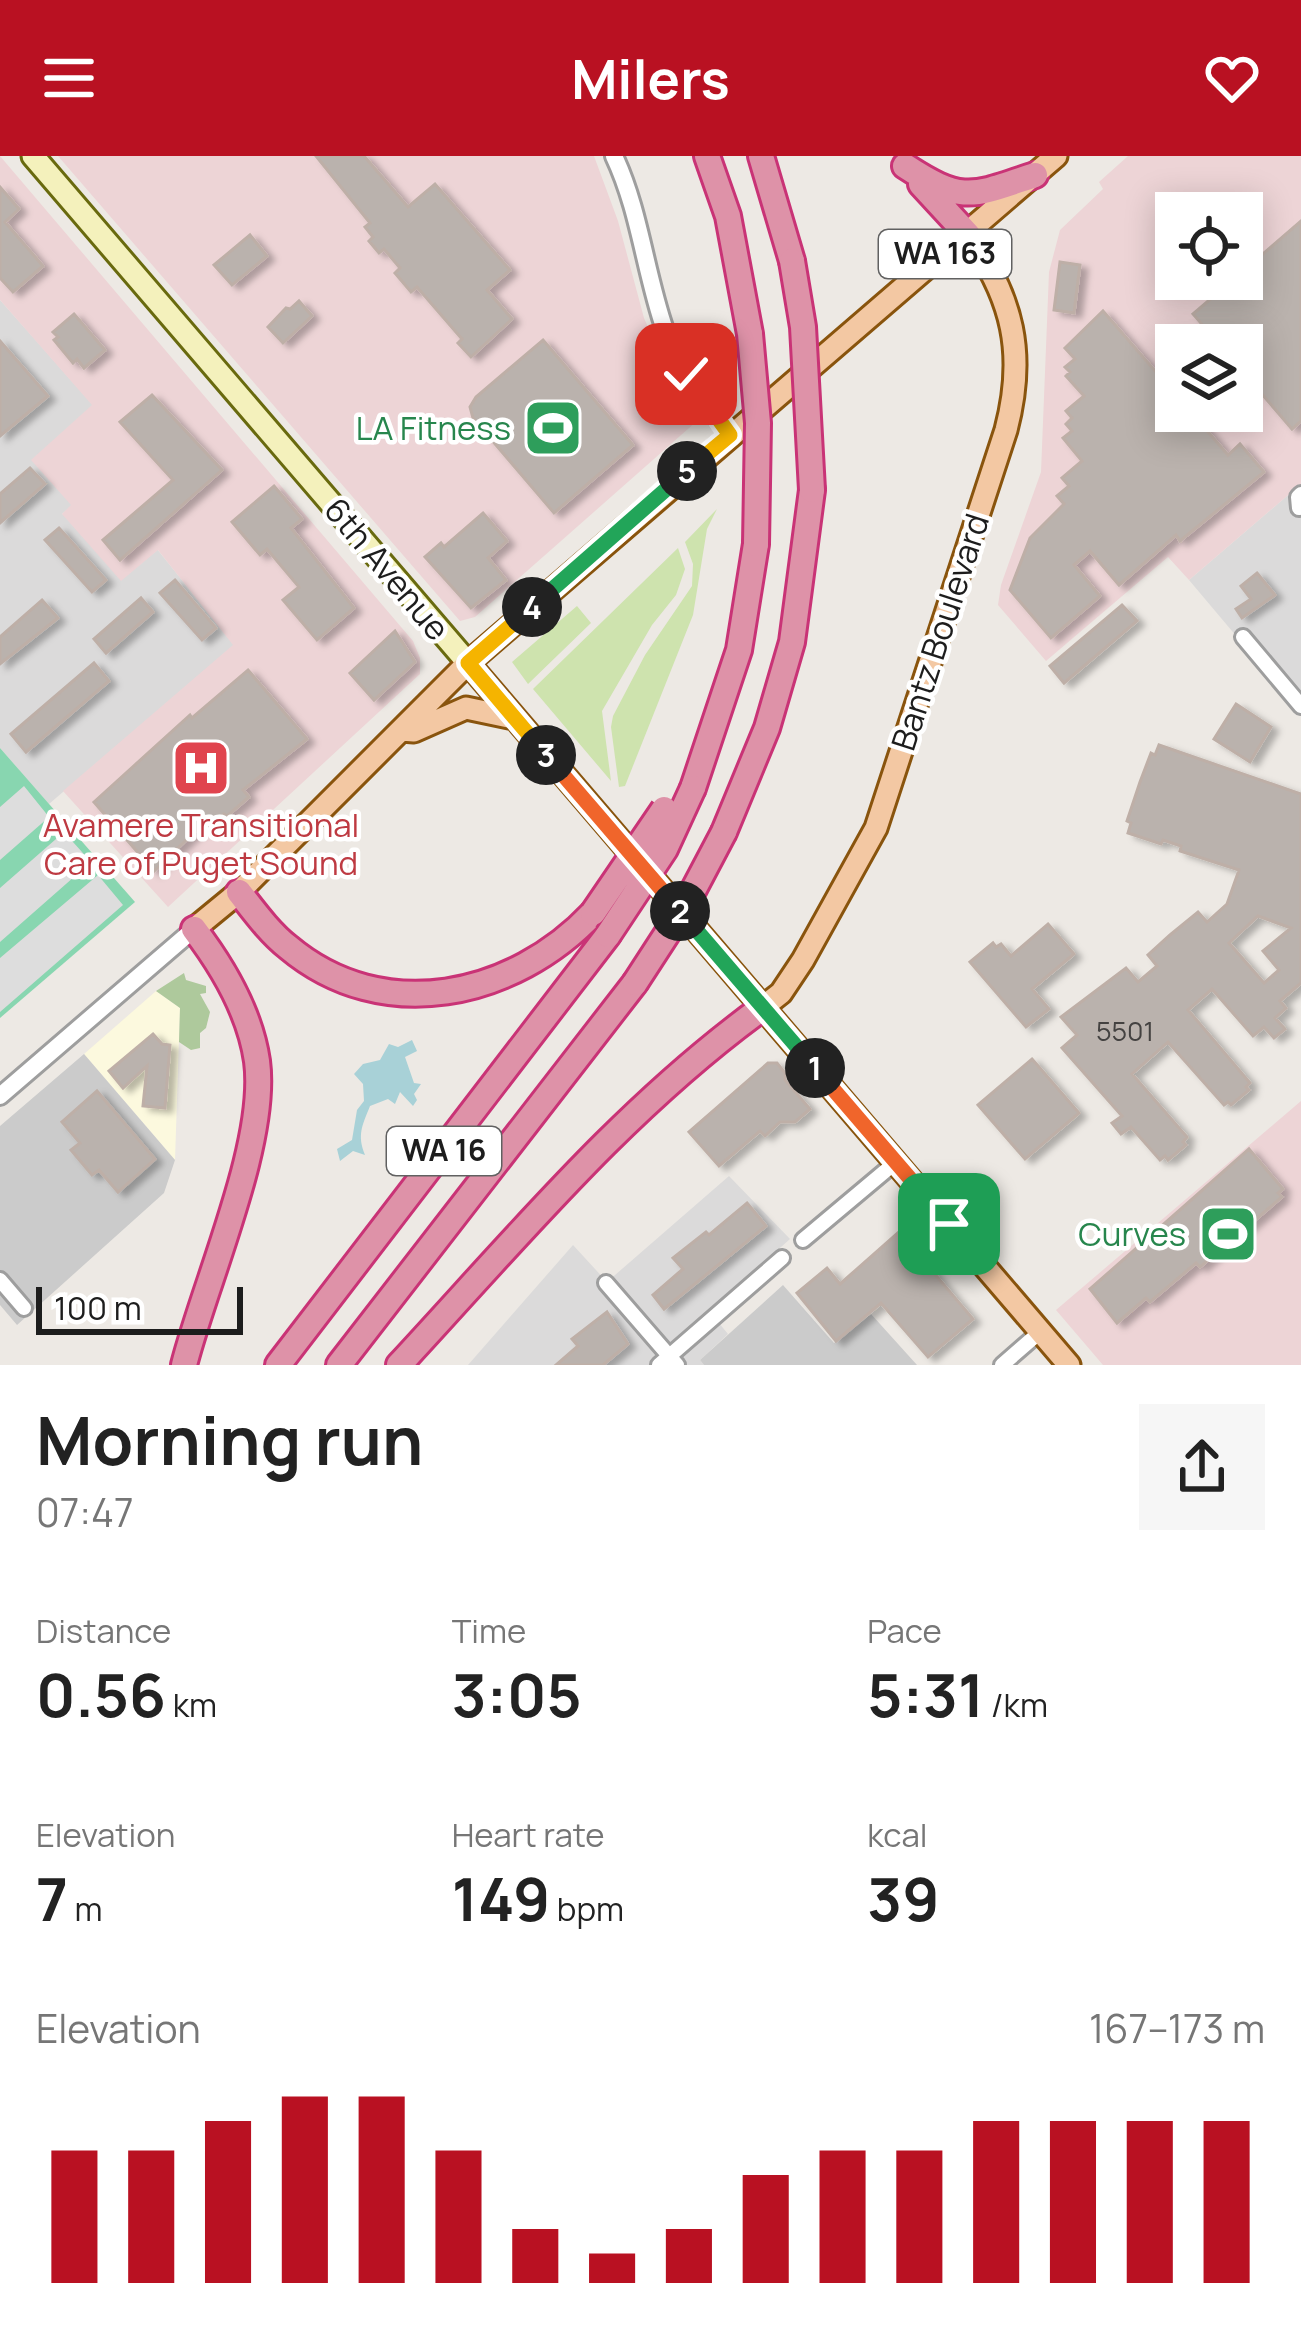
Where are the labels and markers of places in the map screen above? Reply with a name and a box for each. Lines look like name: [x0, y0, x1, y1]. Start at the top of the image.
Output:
pin: [635, 323, 737, 425]
sports icon: LA Fitness: [522, 397, 584, 459]
place label: LA Fitness: [356, 405, 511, 450]
pin: 5: [657, 441, 717, 501]
pin: 4: [502, 577, 562, 637]
pin: 3: [516, 725, 576, 785]
hospital icon: Avamere Transitional Care of Puget Sound: [170, 737, 232, 799]
place label: Avamere Transitional Care of Puget Sound: [43, 802, 359, 885]
pin: 2: [650, 881, 710, 941]
pin: 1: [785, 1038, 845, 1098]
pin: [898, 1173, 1000, 1275]
sports icon: Curves: [1197, 1203, 1259, 1265]
place label: Curves: [1078, 1211, 1186, 1256]

